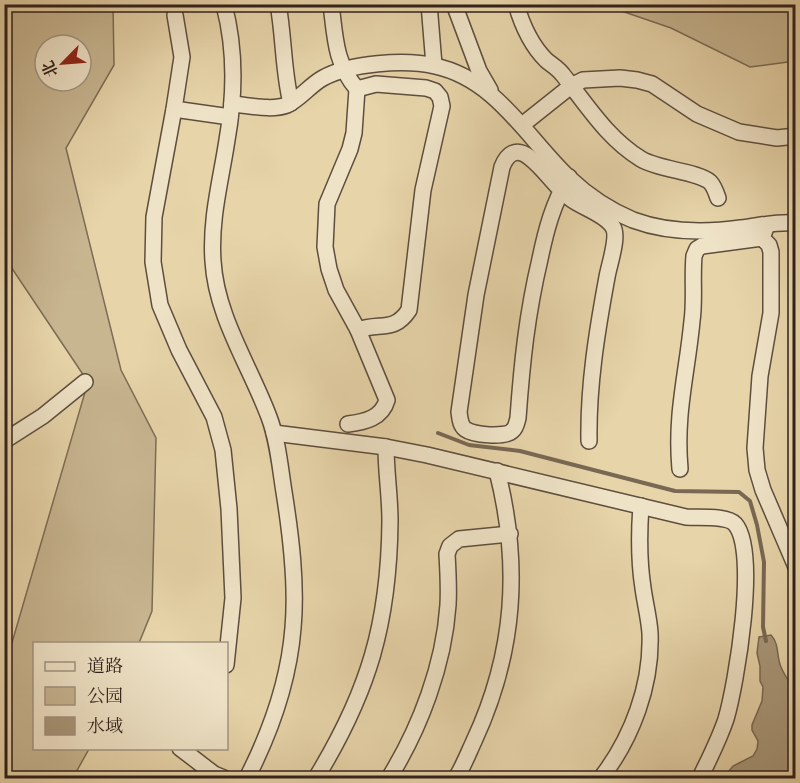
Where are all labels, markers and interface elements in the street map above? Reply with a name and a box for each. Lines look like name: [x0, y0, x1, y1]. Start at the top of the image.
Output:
north arrow: [33, 33, 93, 93]
text: 北: [38, 57, 65, 80]
legend: [33, 642, 228, 750]
text: 道路: [87, 655, 123, 680]
text: 公园: [87, 685, 123, 710]
text: 水域: [87, 715, 123, 740]

